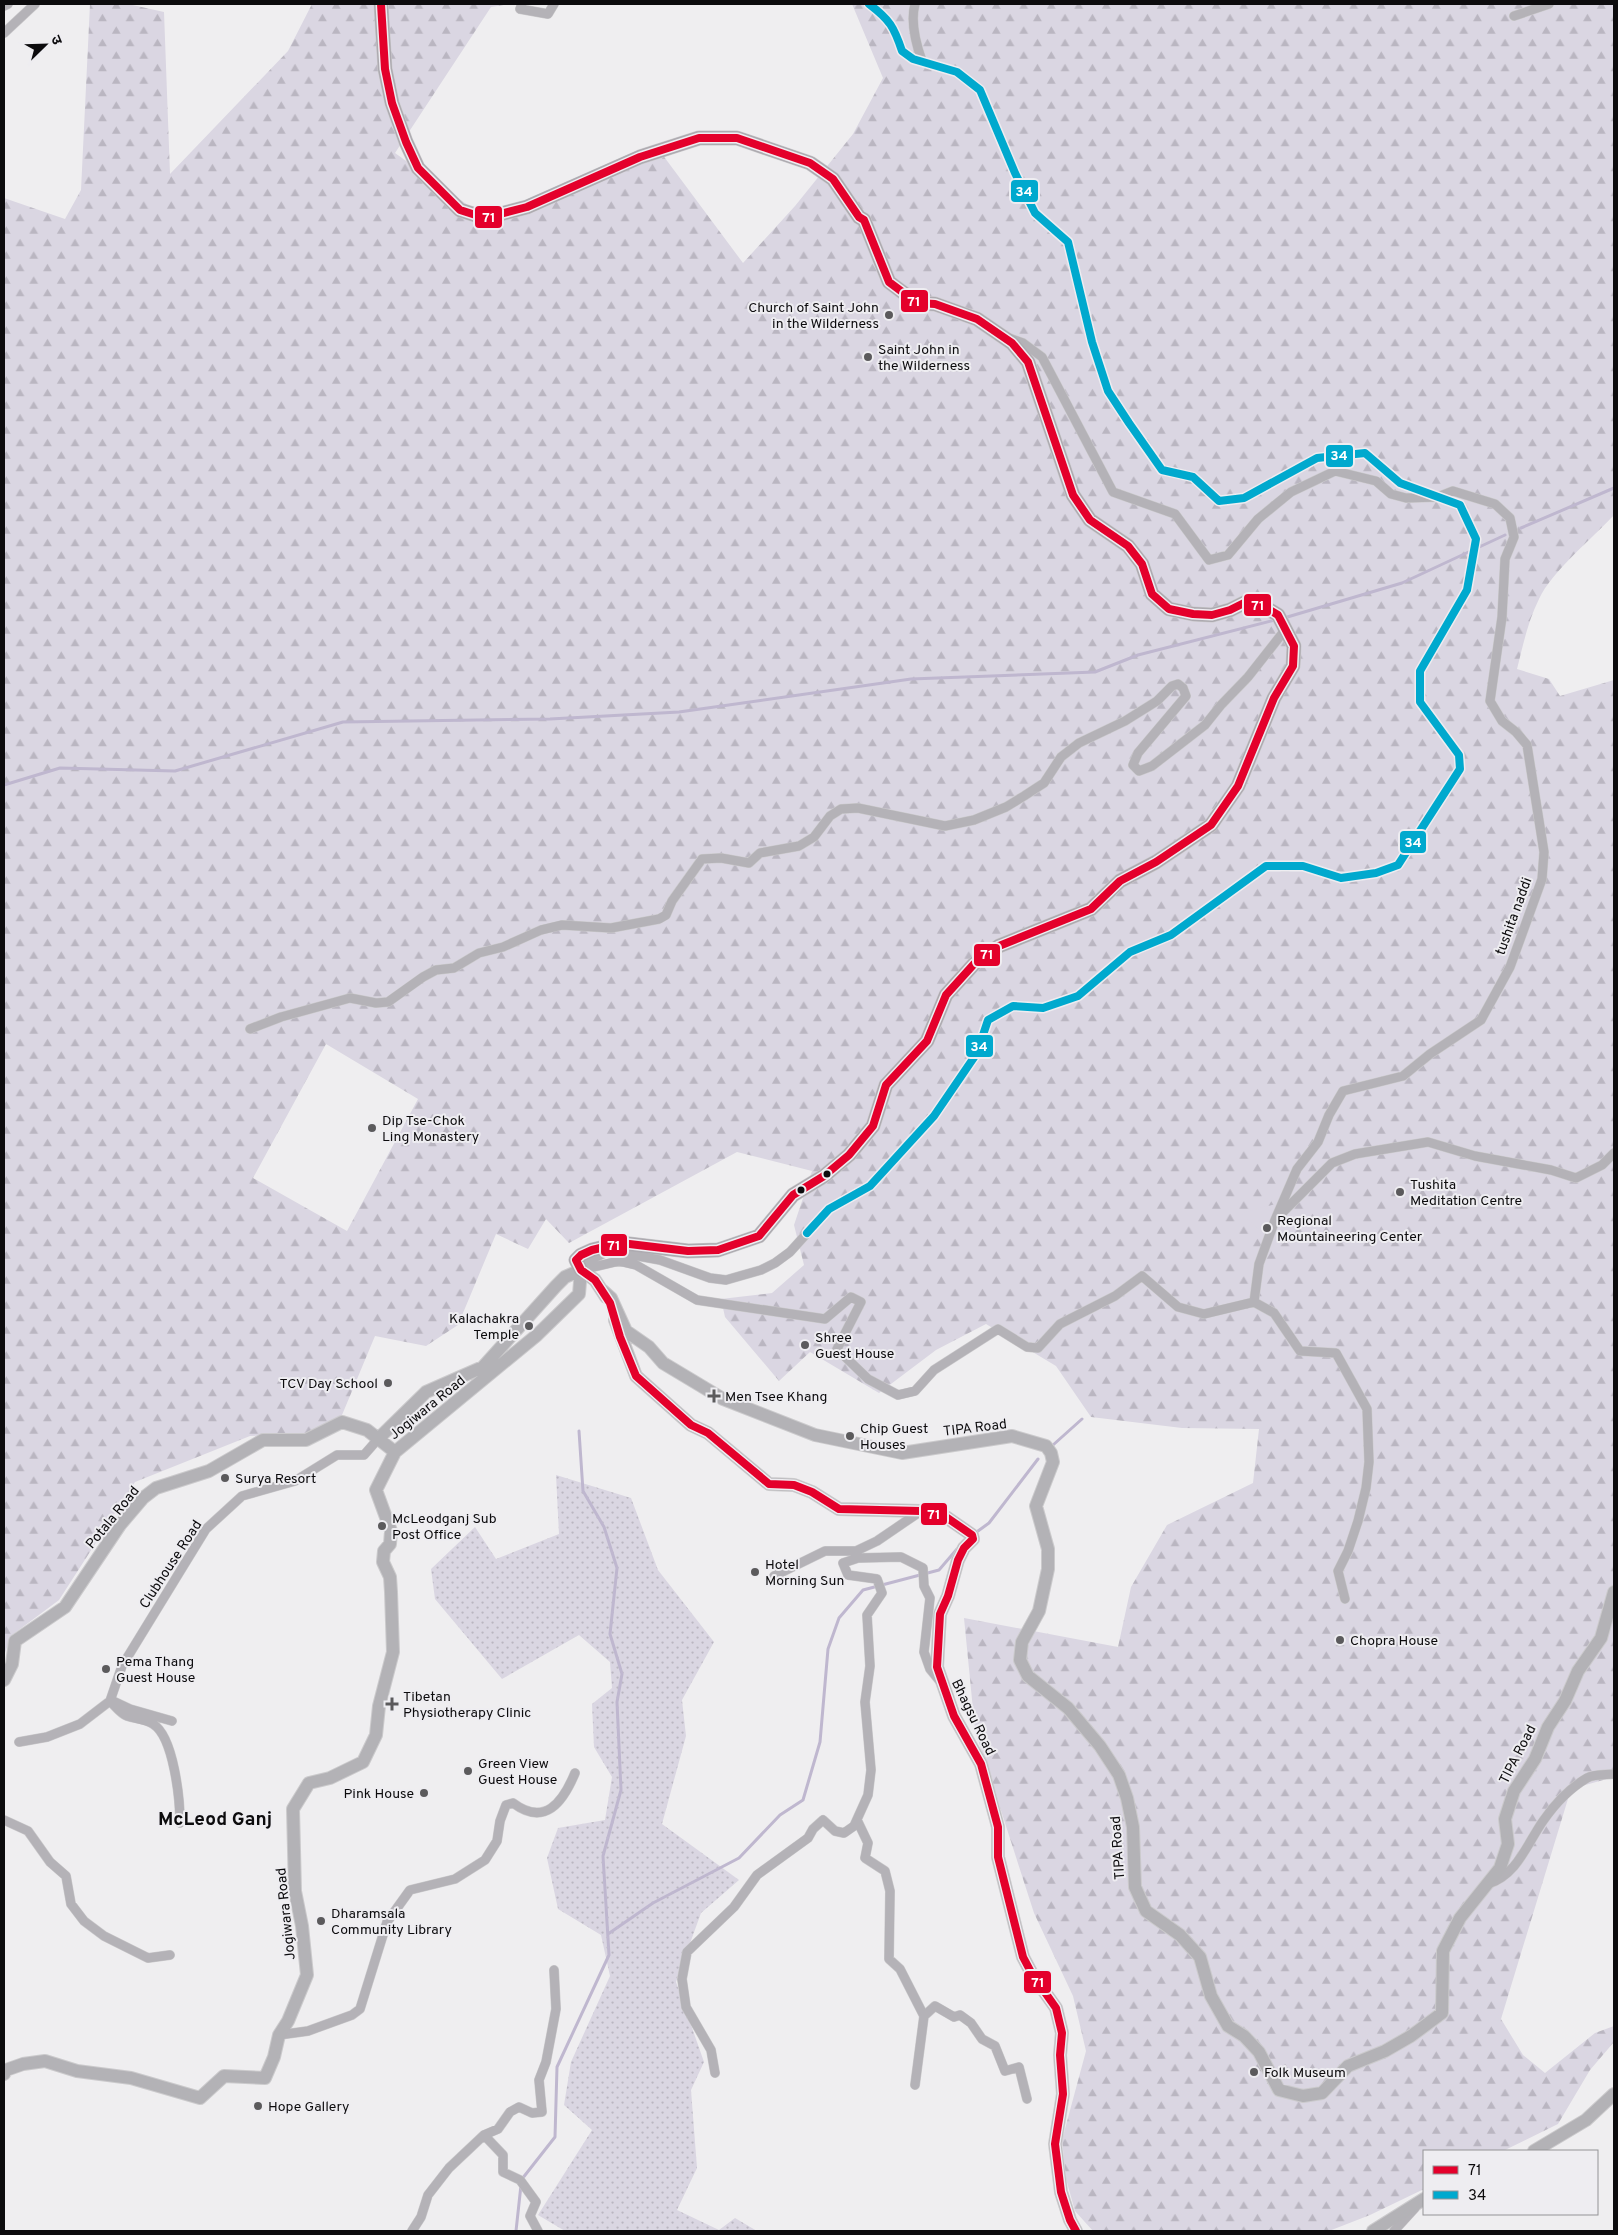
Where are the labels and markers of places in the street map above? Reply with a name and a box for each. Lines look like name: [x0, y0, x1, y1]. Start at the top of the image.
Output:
place label: Church of Saint John in the Wilderness: [748, 300, 879, 333]
marker: Church of Saint John in the Wilderness: [883, 309, 895, 321]
place label: Saint John in the Wilderness: [878, 342, 970, 375]
marker: Saint John in the Wilderness: [862, 351, 874, 363]
place label: Dip Tse-Chok Ling Monastery: [382, 1113, 479, 1146]
marker: Dip Tse-Chok Ling Monastery: [366, 1122, 378, 1134]
unlabelled marker: [822, 1169, 832, 1179]
place label: Tushita Meditation Centre: [1410, 1177, 1522, 1210]
unlabelled marker: [796, 1185, 806, 1195]
marker: Tushita Meditation Centre: [1394, 1186, 1406, 1198]
place label: Regional Mountaineering Center: [1277, 1213, 1423, 1246]
marker: Regional Mountaineering Center: [1261, 1222, 1273, 1234]
place label: Kalachakra Temple: [449, 1311, 519, 1344]
marker: Kalachakra Temple: [523, 1320, 535, 1332]
place label: Shree Guest House: [815, 1330, 894, 1363]
marker: Shree Guest House: [799, 1339, 811, 1351]
place label: TCV Day School: [280, 1376, 378, 1393]
marker: TCV Day School: [382, 1377, 394, 1389]
marker: Men Tsee Khang: [707, 1389, 721, 1403]
place label: Men Tsee Khang: [725, 1389, 828, 1406]
place label: Chip Guest Houses: [860, 1421, 928, 1454]
marker: Chip Guest Houses: [844, 1430, 856, 1442]
place label: Surya Resort: [235, 1471, 316, 1488]
marker: Surya Resort: [219, 1472, 231, 1484]
place label: McLeodganj Sub Post Office: [392, 1511, 497, 1544]
marker: McLeodganj Sub Post Office: [376, 1520, 388, 1532]
place label: Hotel Morning Sun: [765, 1557, 844, 1590]
marker: Hotel Morning Sun: [749, 1566, 761, 1578]
place label: Chopra House: [1350, 1633, 1438, 1650]
marker: Chopra House: [1334, 1634, 1346, 1646]
place label: Pema Thang Guest House: [116, 1654, 195, 1687]
marker: Pema Thang Guest House: [100, 1663, 112, 1675]
place label: Tibetan Physiotherapy Clinic: [403, 1689, 531, 1722]
marker: Tibetan Physiotherapy Clinic: [385, 1697, 399, 1711]
place label: Green View Guest House: [478, 1756, 557, 1789]
marker: Green View Guest House: [462, 1765, 474, 1777]
place label: Pink House: [344, 1786, 414, 1803]
marker: Pink House: [418, 1787, 430, 1799]
place label: Dharamsala Community Library: [331, 1906, 452, 1939]
marker: Dharamsala Community Library: [315, 1915, 327, 1927]
place label: Folk Museum: [1264, 2065, 1346, 2082]
marker: Folk Museum: [1248, 2066, 1260, 2078]
place label: Hope Gallery: [268, 2099, 350, 2116]
marker: Hope Gallery: [252, 2100, 264, 2112]

